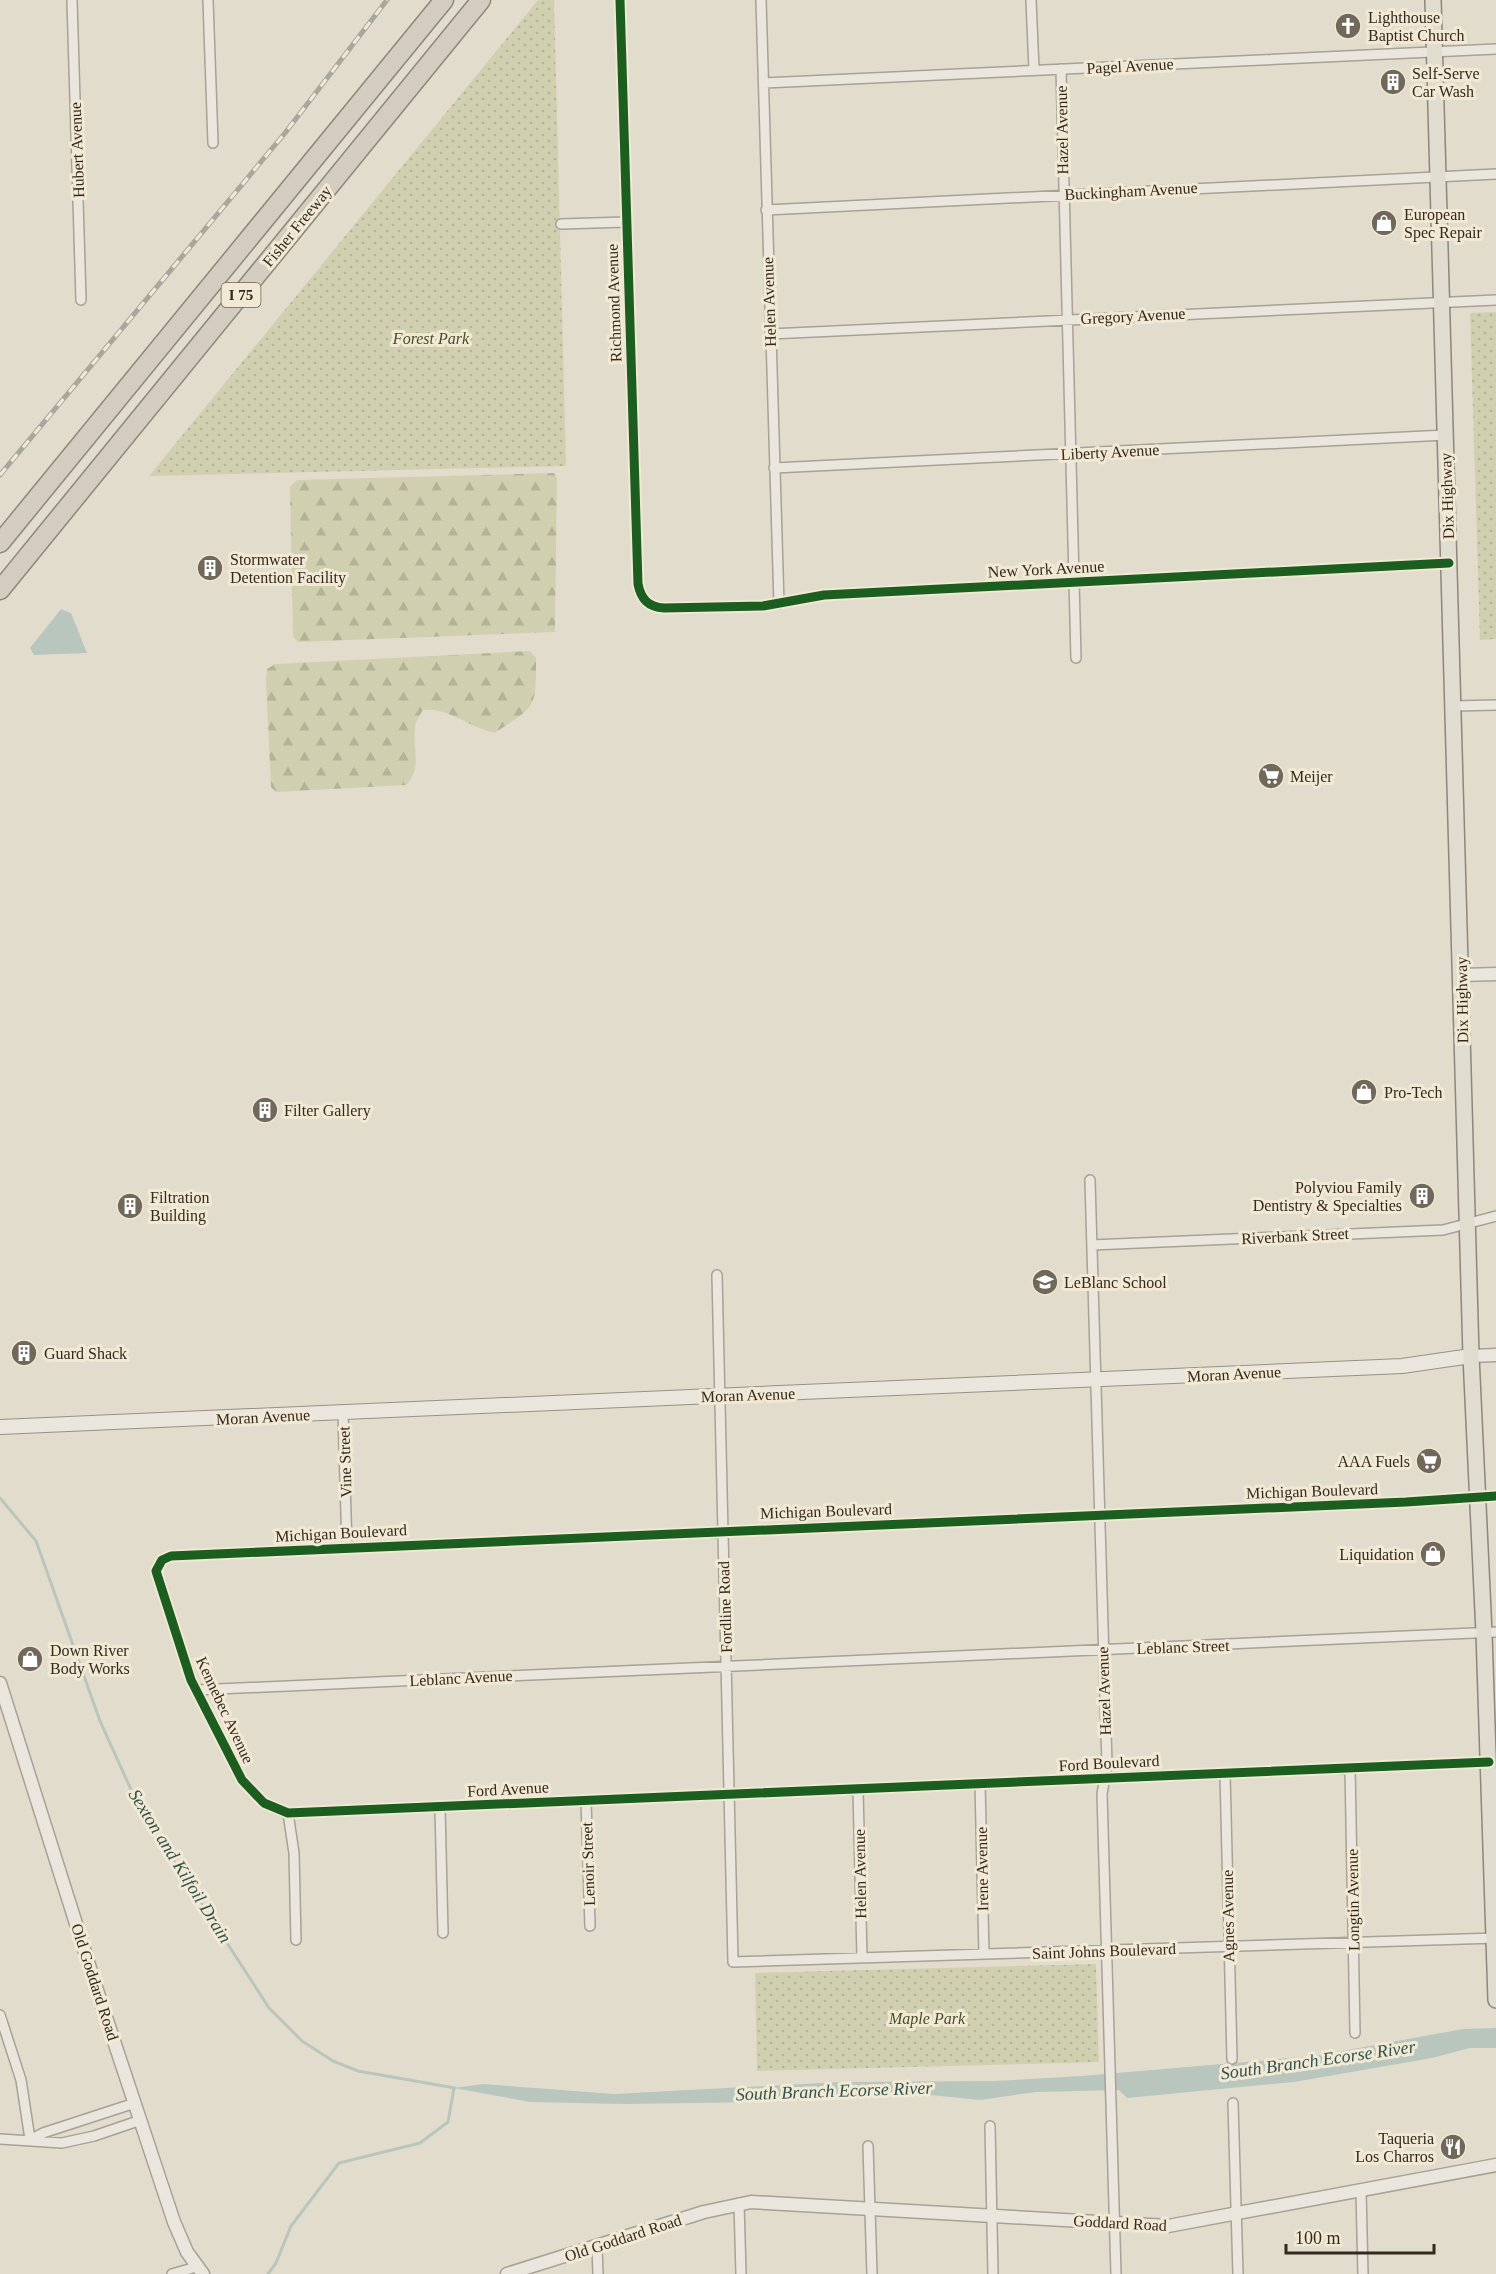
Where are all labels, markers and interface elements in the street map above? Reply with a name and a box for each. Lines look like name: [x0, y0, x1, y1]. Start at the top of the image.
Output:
place label: Lighthouse Baptist Church: [1368, 9, 1464, 45]
church icon: Lighthouse Baptist Church: [1333, 11, 1363, 41]
street label: Pagel Avenue: [1086, 55, 1174, 78]
place label: Self-Serve Car Wash: [1412, 65, 1480, 100]
building icon: Self-Serve Car Wash: [1378, 67, 1408, 97]
street label: Hazel Avenue: [1053, 85, 1071, 175]
street label: Hubert Avenue: [67, 102, 87, 198]
street label: Buckingham Avenue: [1064, 179, 1198, 204]
street label: Fisher Freeway: [259, 182, 336, 270]
place label: European Spec Repair: [1404, 206, 1482, 242]
shop icon: European Spec Repair: [1369, 208, 1399, 238]
street label: Richmond Avenue: [603, 244, 625, 362]
street label: Helen Avenue: [759, 257, 779, 347]
road number: I 75: [222, 283, 260, 307]
street label: Gregory Avenue: [1080, 305, 1186, 328]
park label: Forest Park: [392, 330, 470, 347]
street label: Liberty Avenue: [1060, 441, 1160, 464]
street label: Dix Highway: [1437, 452, 1458, 540]
place label: Stormwater Detention Facility: [230, 551, 346, 587]
building icon: Stormwater Detention Facility: [195, 553, 225, 583]
street label: New York Avenue: [987, 557, 1105, 581]
supermarket icon: Meijer: [1256, 761, 1286, 791]
place label: Meijer: [1290, 768, 1333, 786]
street label: Dix Highway: [1453, 957, 1472, 1043]
shop icon: Pro-Tech: [1349, 1077, 1379, 1107]
place label: Pro-Tech: [1384, 1084, 1442, 1101]
building icon: Filter Gallery: [250, 1095, 280, 1125]
place label: Filter Gallery: [284, 1102, 371, 1120]
place label: Polyviou Family Dentistry & Specialties: [1253, 1179, 1402, 1215]
building icon: Polyviou Family Dentistry & Specialties: [1407, 1181, 1437, 1211]
place label: Filtration Building: [150, 1189, 210, 1225]
building icon: Filtration Building: [115, 1191, 145, 1221]
street label: Riverbank Street: [1241, 1225, 1350, 1247]
school or university icon: LeBlanc School: [1030, 1267, 1060, 1297]
place label: LeBlanc School: [1064, 1274, 1167, 1291]
building icon: Guard Shack: [9, 1338, 39, 1368]
place label: Guard Shack: [44, 1345, 127, 1362]
street label: Moran Avenue: [1186, 1363, 1282, 1385]
street label: Moran Avenue: [701, 1385, 795, 1405]
street label: Moran Avenue: [215, 1406, 311, 1428]
street label: Vine Street: [335, 1425, 355, 1498]
supermarket icon: AAA Fuels: [1414, 1446, 1444, 1476]
place label: AAA Fuels: [1338, 1453, 1410, 1470]
street label: Michigan Boulevard: [1246, 1480, 1378, 1503]
street label: Michigan Boulevard: [760, 1500, 892, 1523]
street label: Michigan Boulevard: [275, 1521, 407, 1546]
shop icon: Liquidation: [1418, 1539, 1448, 1569]
place label: Liquidation: [1339, 1546, 1414, 1564]
street label: Fordline Road: [715, 1561, 735, 1653]
street label: Leblanc Street: [1136, 1637, 1230, 1657]
place label: Down River Body Works: [50, 1642, 130, 1678]
shop icon: Down River Body Works: [15, 1644, 45, 1674]
street label: Hazel Avenue: [1094, 1646, 1114, 1736]
street label: Kennebec Avenue: [193, 1654, 257, 1766]
street label: Leblanc Avenue: [409, 1667, 513, 1689]
street label: Ford Boulevard: [1058, 1752, 1160, 1774]
street label: Ford Avenue: [467, 1778, 549, 1800]
water label: Sexton and Kilfoil Drain: [124, 1785, 236, 1947]
street label: Lenoir Street: [578, 1821, 598, 1906]
street label: Irene Avenue: [973, 1827, 991, 1911]
street label: Helen Avenue: [851, 1829, 869, 1919]
street label: Longtin Avenue: [1344, 1849, 1363, 1951]
street label: Agnes Avenue: [1219, 1870, 1238, 1962]
street label: Old Goddard Road: [68, 1921, 122, 2043]
street label: Saint Johns Boulevard: [1032, 1940, 1176, 1962]
park label: Maple Park: [888, 2010, 966, 2028]
water label: South Branch Ecorse River: [1219, 2036, 1418, 2084]
water label: South Branch Ecorse River: [735, 2078, 934, 2104]
place label: Taqueria Los Charros: [1355, 2130, 1434, 2165]
restaurant icon: Taqueria Los Charros: [1438, 2132, 1468, 2162]
street label: Old Goddard Road: [562, 2211, 684, 2265]
street label: Goddard Road: [1073, 2212, 1167, 2234]
scale bar: [1286, 2217, 1434, 2255]
text: 100 m: [1295, 2228, 1341, 2248]

